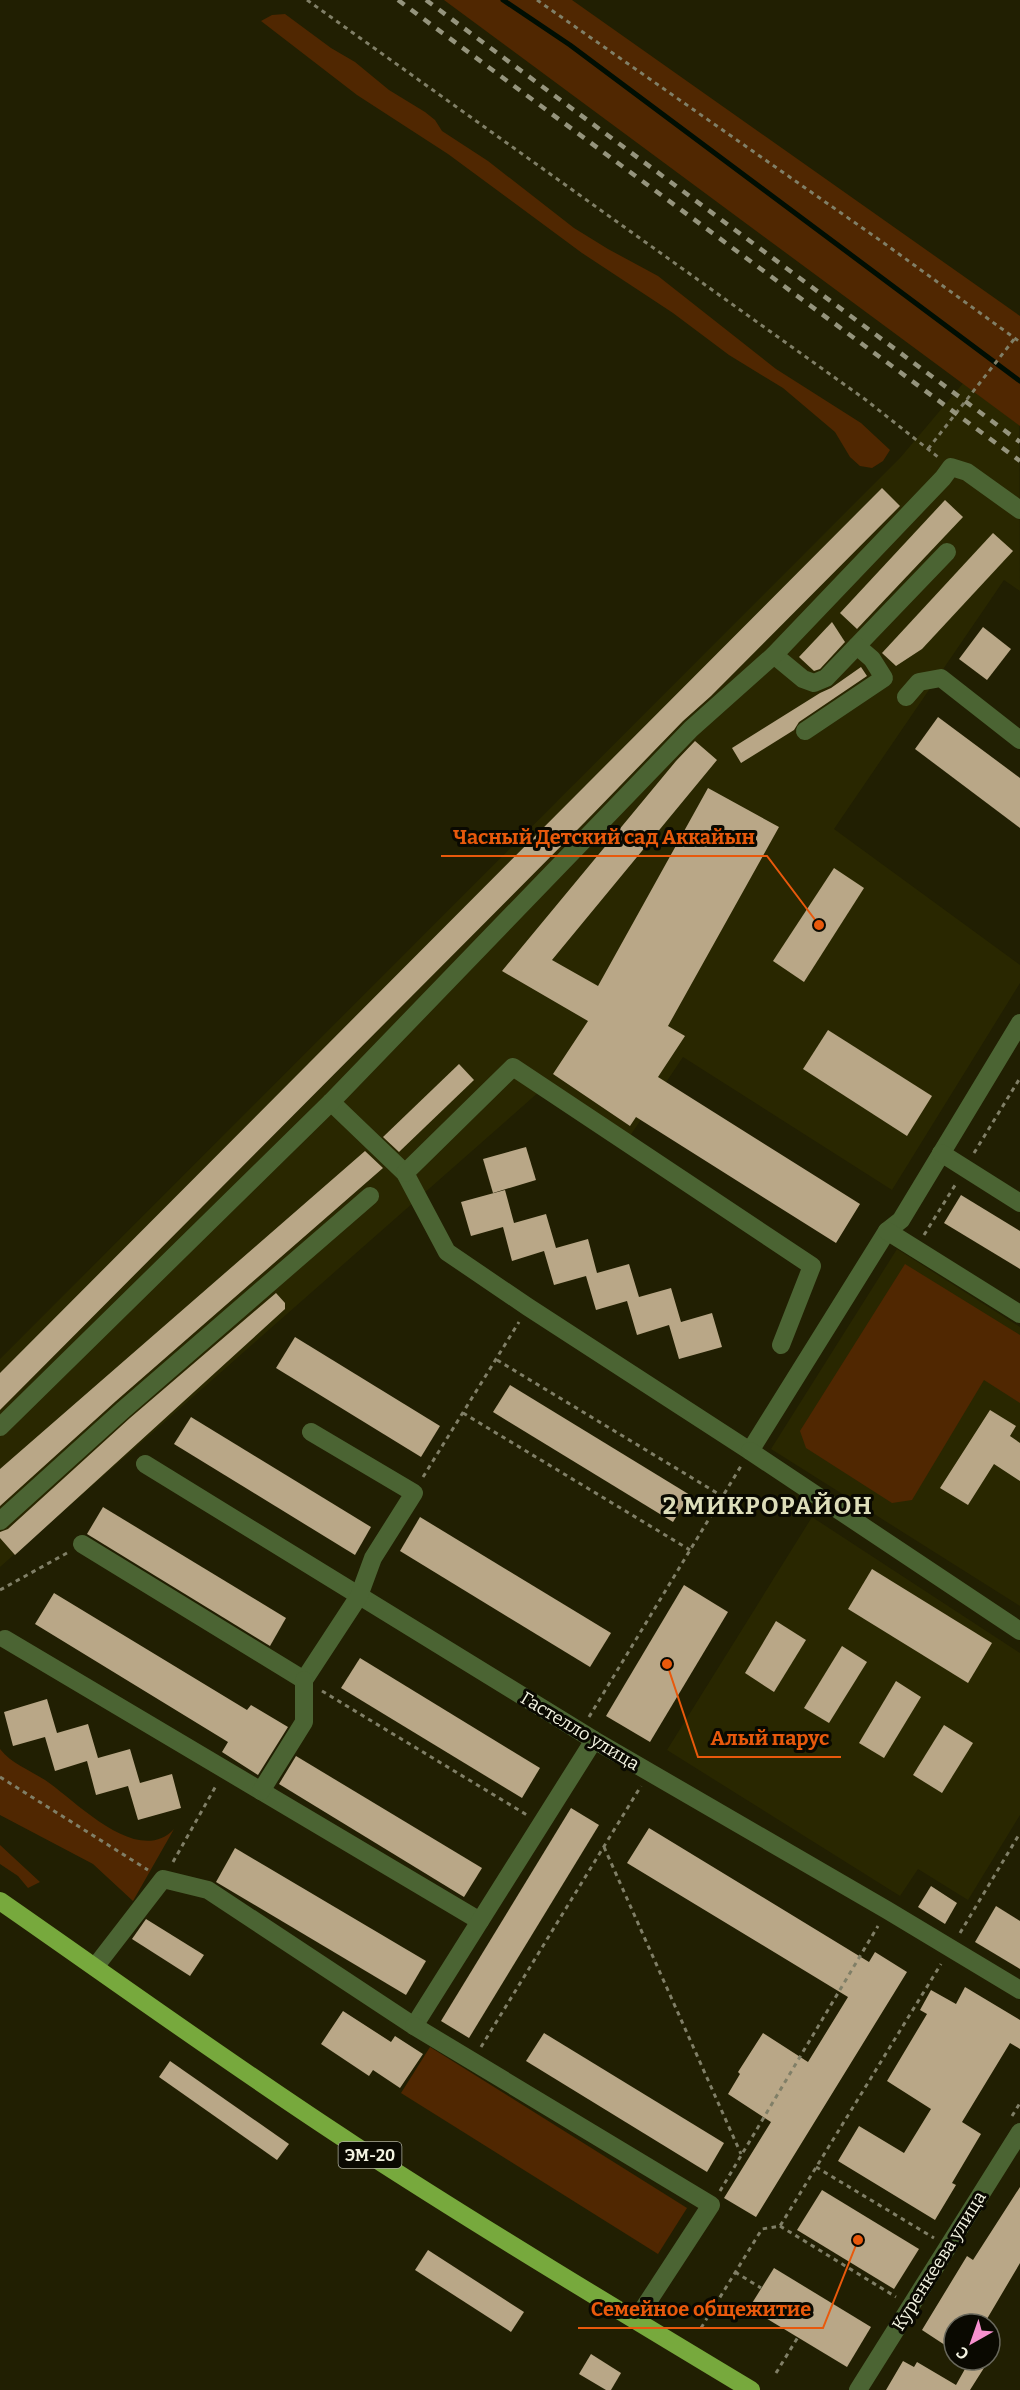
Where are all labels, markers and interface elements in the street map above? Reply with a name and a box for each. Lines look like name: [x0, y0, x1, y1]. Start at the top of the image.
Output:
callout: Часный Детский сад Аккайын: [441, 818, 767, 856]
text: Часный Детский сад Аккайын: [453, 825, 755, 849]
district label: 2 МИКРОРАЙОН: [663, 1491, 873, 1520]
street label: Гастелло улица: [517, 1687, 643, 1775]
callout: Алый парус: [698, 1719, 841, 1757]
text: Алый парус: [711, 1726, 829, 1750]
road number: ЭМ-20: [338, 2142, 401, 2168]
street label: Куренкеева улица: [887, 2187, 991, 2335]
callout: Семейное общежитие: [578, 2290, 823, 2328]
text: Семейное общежитие: [591, 2297, 811, 2321]
north arrow: [942, 2312, 1002, 2372]
text: С: [953, 2343, 973, 2364]

